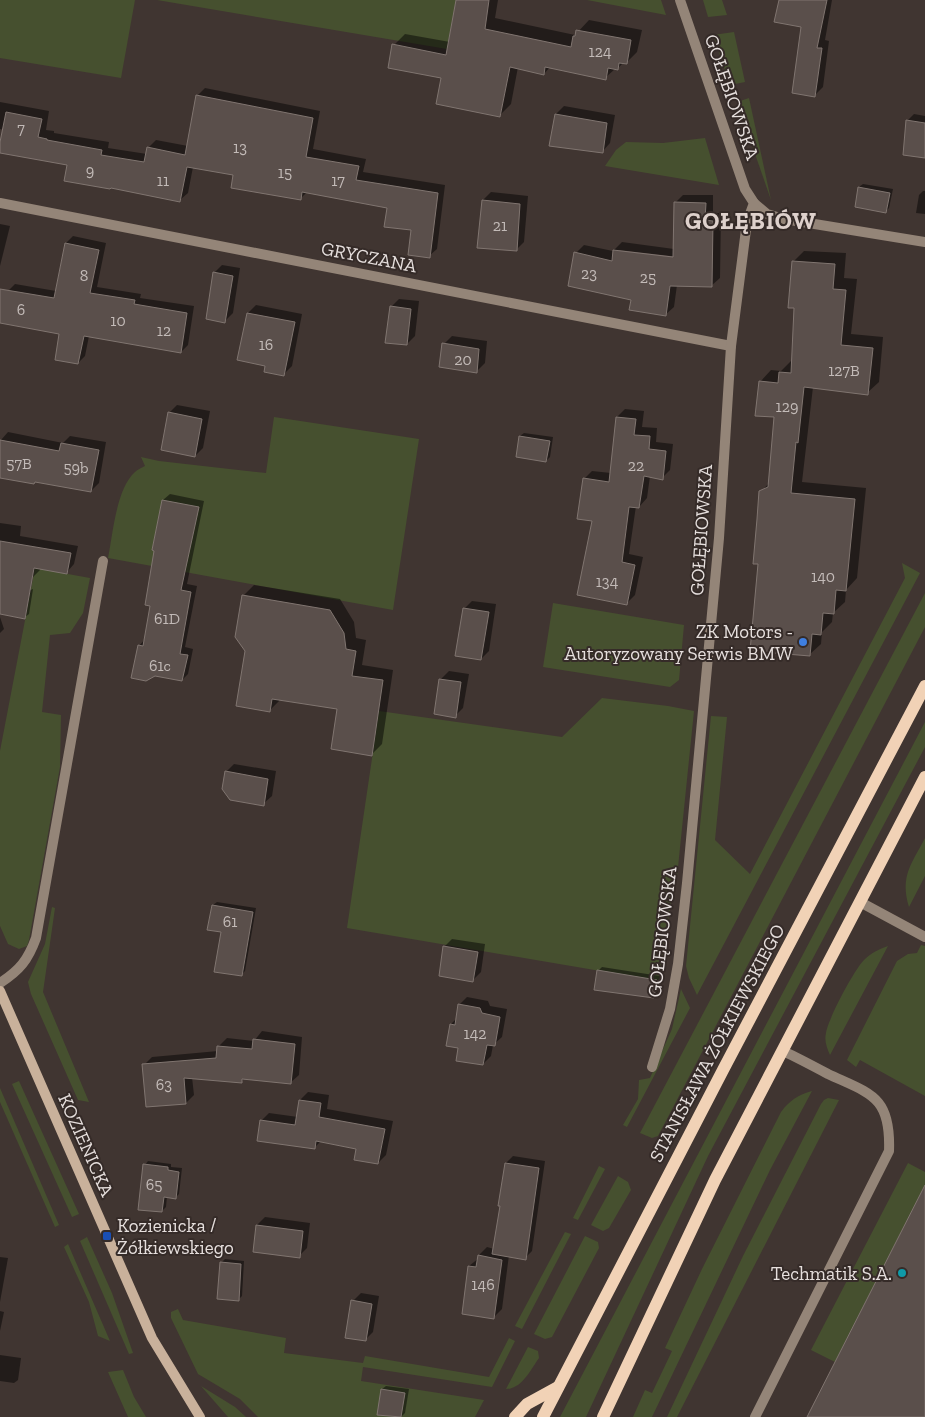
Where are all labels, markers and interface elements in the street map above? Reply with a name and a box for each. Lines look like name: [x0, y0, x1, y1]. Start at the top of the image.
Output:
street label: GOŁĘBIOWSKA: [700, 31, 764, 163]
house number: 124: [588, 42, 612, 61]
house number: 7: [17, 119, 25, 138]
house number: 13: [233, 138, 247, 157]
house number: 9: [86, 161, 94, 180]
house number: 15: [278, 163, 292, 182]
house number: 11: [157, 171, 169, 190]
house number: 17: [331, 171, 345, 190]
district label: GOŁĘBIÓW: [685, 206, 817, 235]
house number: 21: [493, 216, 507, 235]
street label: GRYCZANA: [319, 236, 419, 278]
house number: 23: [581, 264, 597, 283]
house number: 8: [80, 266, 88, 285]
house number: 25: [640, 268, 656, 287]
house number: 6: [17, 300, 25, 319]
house number: 10: [110, 311, 126, 330]
house number: 12: [157, 321, 171, 340]
house number: 16: [259, 335, 273, 354]
house number: 20: [454, 350, 472, 369]
house number: 127B: [828, 361, 860, 380]
house number: 129: [776, 397, 798, 416]
house number: 57B: [6, 454, 32, 473]
house number: 22: [628, 456, 644, 475]
house number: 59b: [63, 458, 89, 477]
street label: GOŁĘBIOWSKA: [685, 463, 717, 596]
house number: 140: [811, 567, 835, 586]
house number: 134: [596, 572, 619, 591]
house number: 61D: [154, 609, 180, 628]
place label: ZK Motors - Autoryzowany Serwis BMW: [564, 620, 793, 665]
marker: ZK Motors - Autoryzowany Serwis BMW: [797, 636, 809, 648]
house number: 61c: [149, 656, 171, 675]
street label: GOŁĘBIOWSKA: [643, 865, 681, 999]
house number: 61: [223, 912, 237, 931]
street label: STANISŁAWA ŻÓŁKIEWSKIEGO: [644, 920, 790, 1166]
house number: 142: [463, 1024, 487, 1043]
house number: 63: [156, 1075, 172, 1094]
street label: KOZIENICKA: [53, 1090, 119, 1201]
house number: 65: [146, 1175, 162, 1194]
place label: Kozienicka / Żółkiewskiego: [117, 1214, 234, 1259]
marker: Kozienicka / Żółkiewskiego: [101, 1230, 113, 1242]
place label: Techmatik S.A.: [771, 1262, 892, 1285]
marker: Techmatik S.A.: [896, 1267, 908, 1279]
house number: 146: [471, 1275, 495, 1294]

